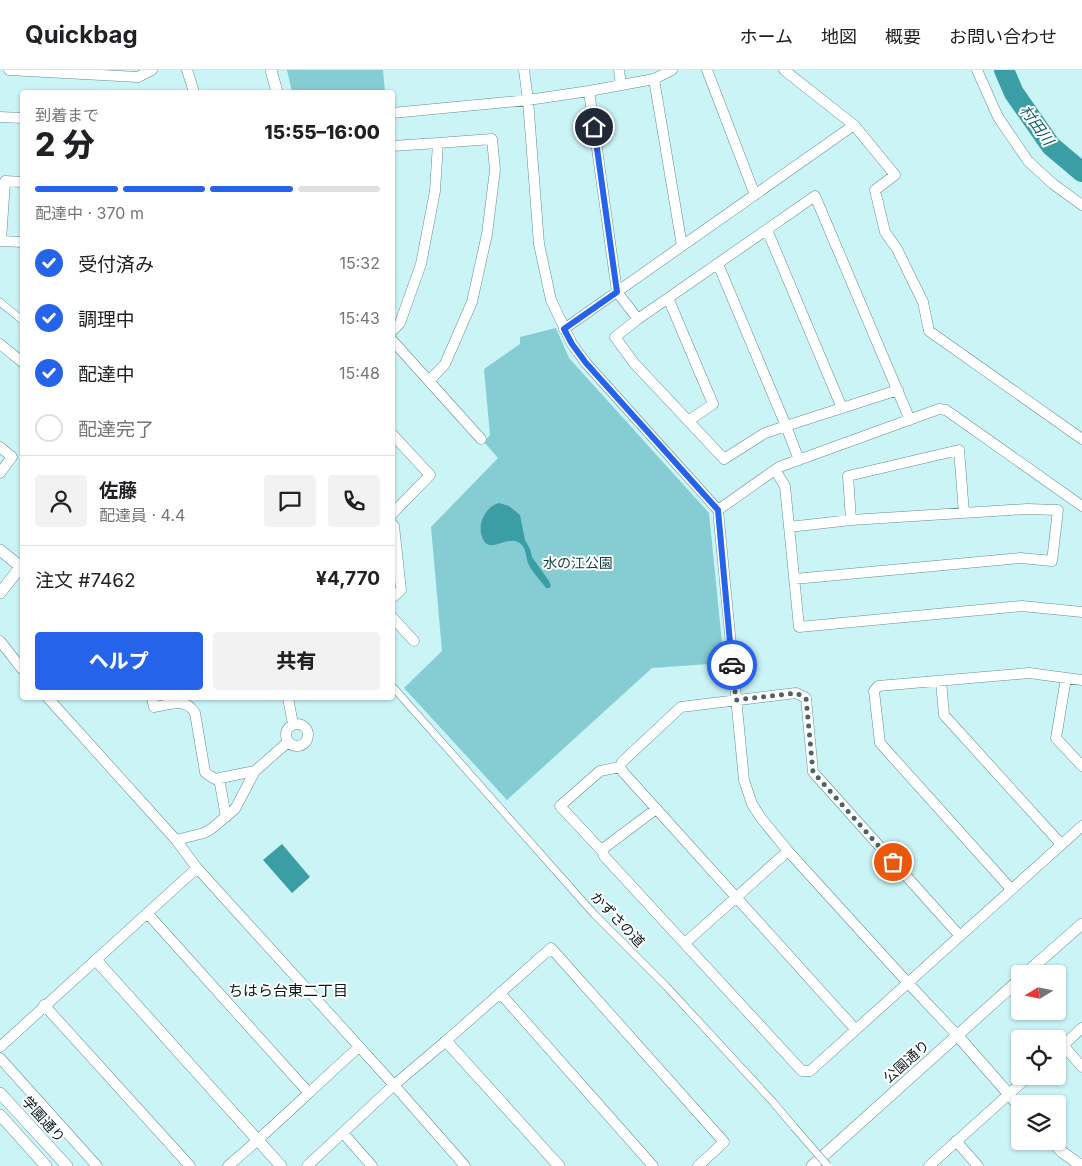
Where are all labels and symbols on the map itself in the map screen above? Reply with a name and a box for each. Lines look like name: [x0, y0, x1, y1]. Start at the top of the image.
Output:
water label: 村田川: [1016, 101, 1059, 150]
pin: [573, 106, 615, 148]
park label: 水の江公園: [543, 554, 613, 571]
courier: [707, 640, 757, 690]
pin: [872, 841, 914, 883]
street label: かずさの道: [588, 888, 648, 950]
north arrow: [1011, 965, 1066, 1020]
district label: ちはら台東二丁目: [228, 981, 348, 1000]
street label: 公園通り: [880, 1036, 932, 1086]
street label: 学園通り: [19, 1093, 69, 1145]

